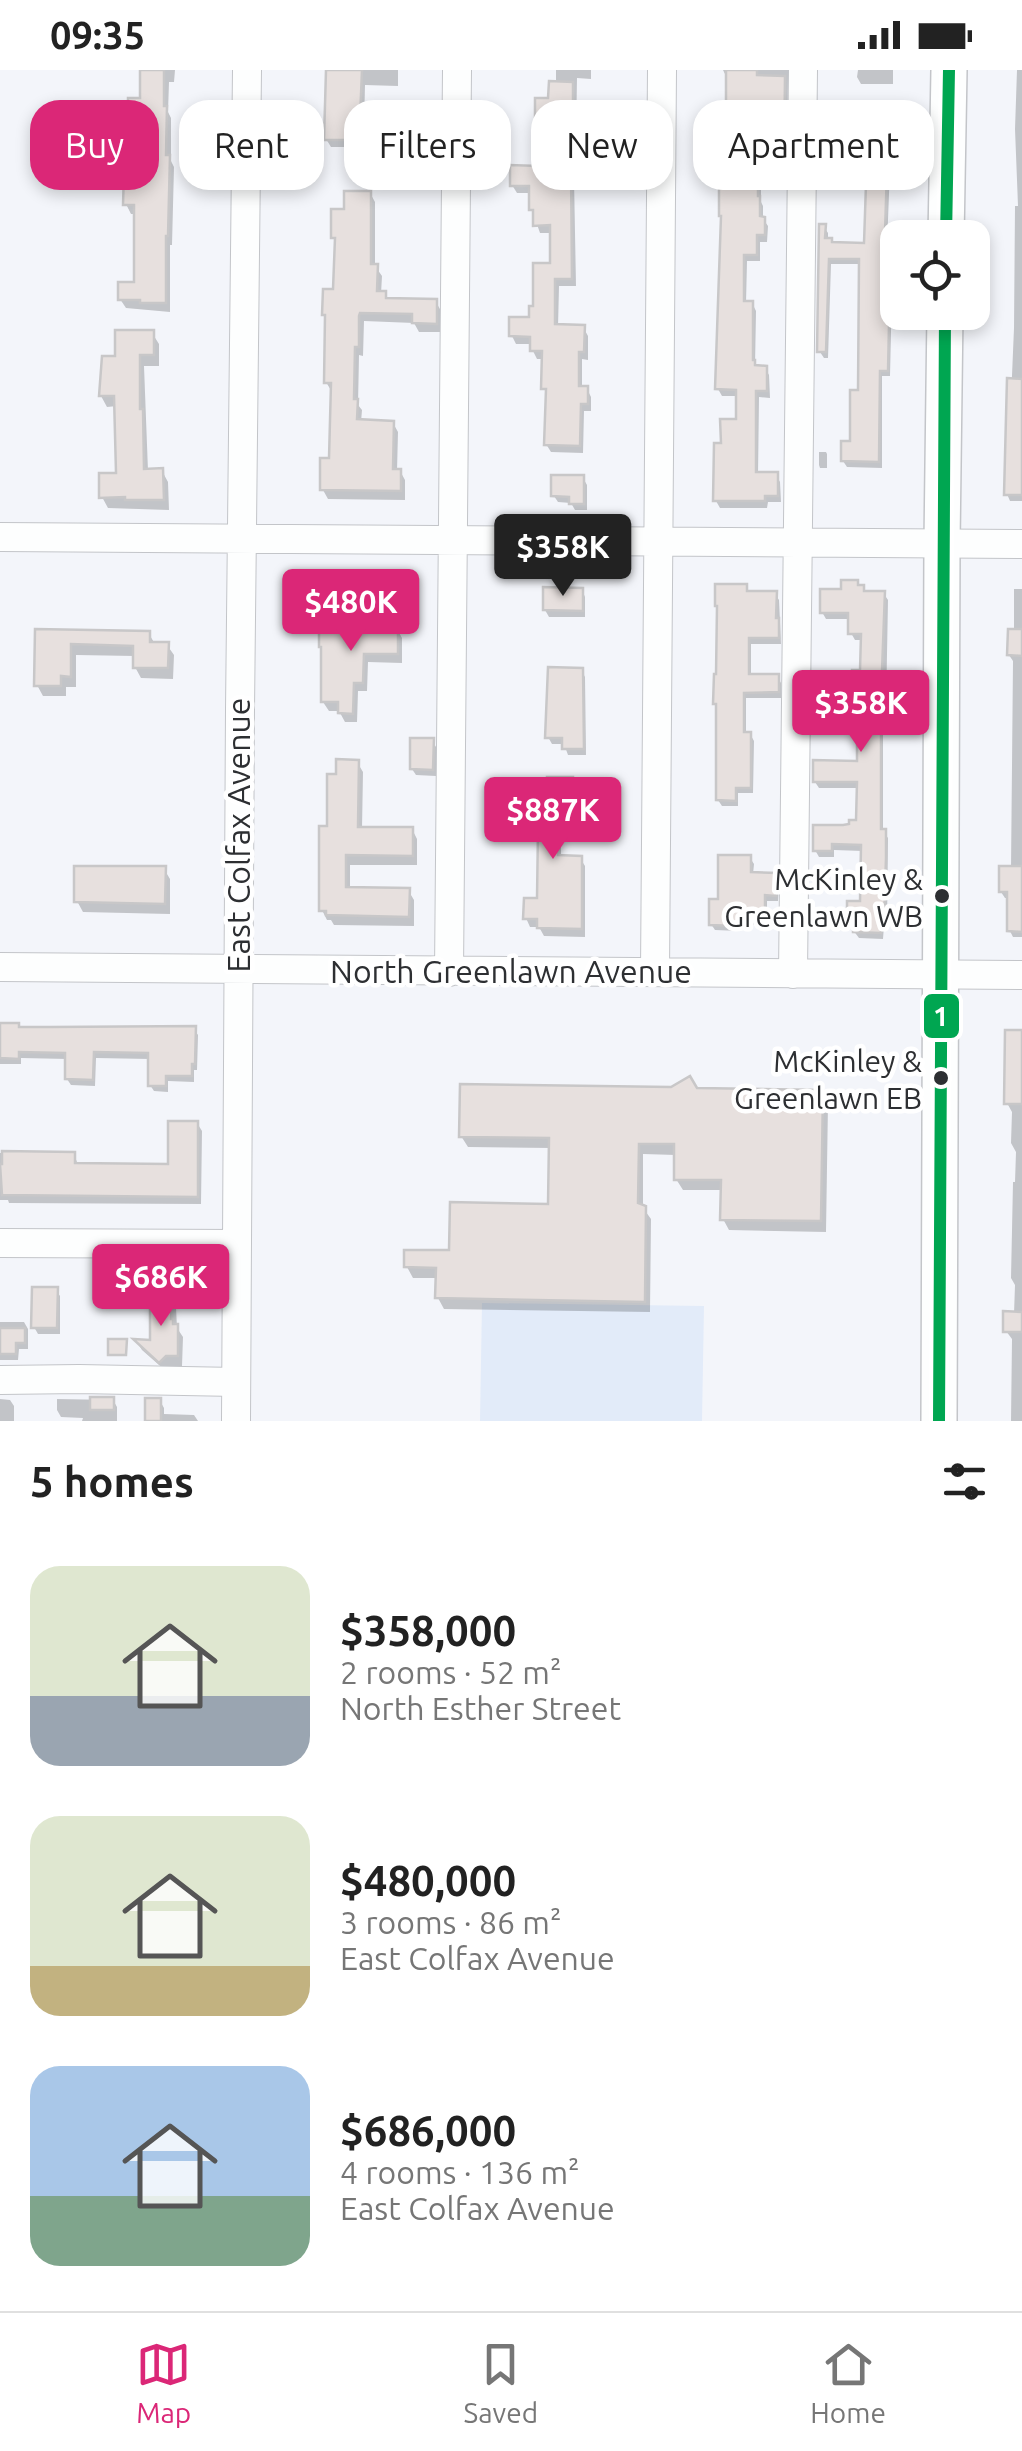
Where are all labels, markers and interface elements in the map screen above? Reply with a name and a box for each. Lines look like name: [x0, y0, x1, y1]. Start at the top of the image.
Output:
text: 09:35: [50, 14, 145, 56]
chip: Buy: [30, 100, 159, 190]
chip: Rent: [179, 100, 324, 190]
chip: Filters: [344, 100, 511, 190]
chip: New: [531, 100, 673, 190]
chip: Apartment: [693, 100, 934, 190]
map controls: [880, 220, 990, 330]
button: locate: [880, 220, 990, 330]
pin: $358K: [493, 514, 633, 599]
text: $358K: [516, 528, 610, 564]
pin: $480K: [281, 569, 421, 654]
text: $480K: [304, 583, 398, 619]
pin: $358K: [791, 670, 931, 755]
text: $358K: [814, 684, 908, 720]
street label: East Colfax Avenue: [220, 698, 256, 972]
pin: $887K: [483, 777, 623, 862]
text: $887K: [506, 791, 600, 827]
place label: McKinley & Greenlawn WB: [724, 862, 923, 933]
marker: McKinley & Greenlawn WB: [932, 886, 952, 906]
street label: North Greenlawn Avenue: [330, 953, 692, 989]
line badge: 1: [922, 992, 961, 1040]
text: 1: [933, 1000, 949, 1031]
place label: McKinley & Greenlawn EB: [734, 1044, 922, 1115]
marker: McKinley & Greenlawn EB: [931, 1068, 951, 1088]
pin: $686K: [91, 1244, 231, 1329]
text: $686K: [114, 1258, 208, 1294]
icon: filters: [937, 1454, 992, 1509]
text: 5 homes: [30, 1458, 194, 1505]
icon: home: [110, 1606, 230, 1726]
text: $358,000: [340, 1607, 516, 1654]
text: 2 rooms · 52 m²: [340, 1654, 561, 1690]
text: North Esther Street: [340, 1690, 621, 1726]
icon: home: [110, 1856, 230, 1976]
text: $480,000: [340, 1857, 516, 1904]
text: 3 rooms · 86 m²: [340, 1904, 561, 1940]
text: East Colfax Avenue: [340, 1940, 615, 1976]
icon: home: [110, 2106, 230, 2226]
text: $686,000: [340, 2107, 516, 2154]
text: 4 rooms · 136 m²: [340, 2154, 580, 2190]
text: East Colfax Avenue: [340, 2190, 615, 2226]
tab: Map: [136, 2337, 191, 2428]
tab: Saved: [464, 2337, 538, 2428]
tab: Home: [810, 2337, 886, 2428]

